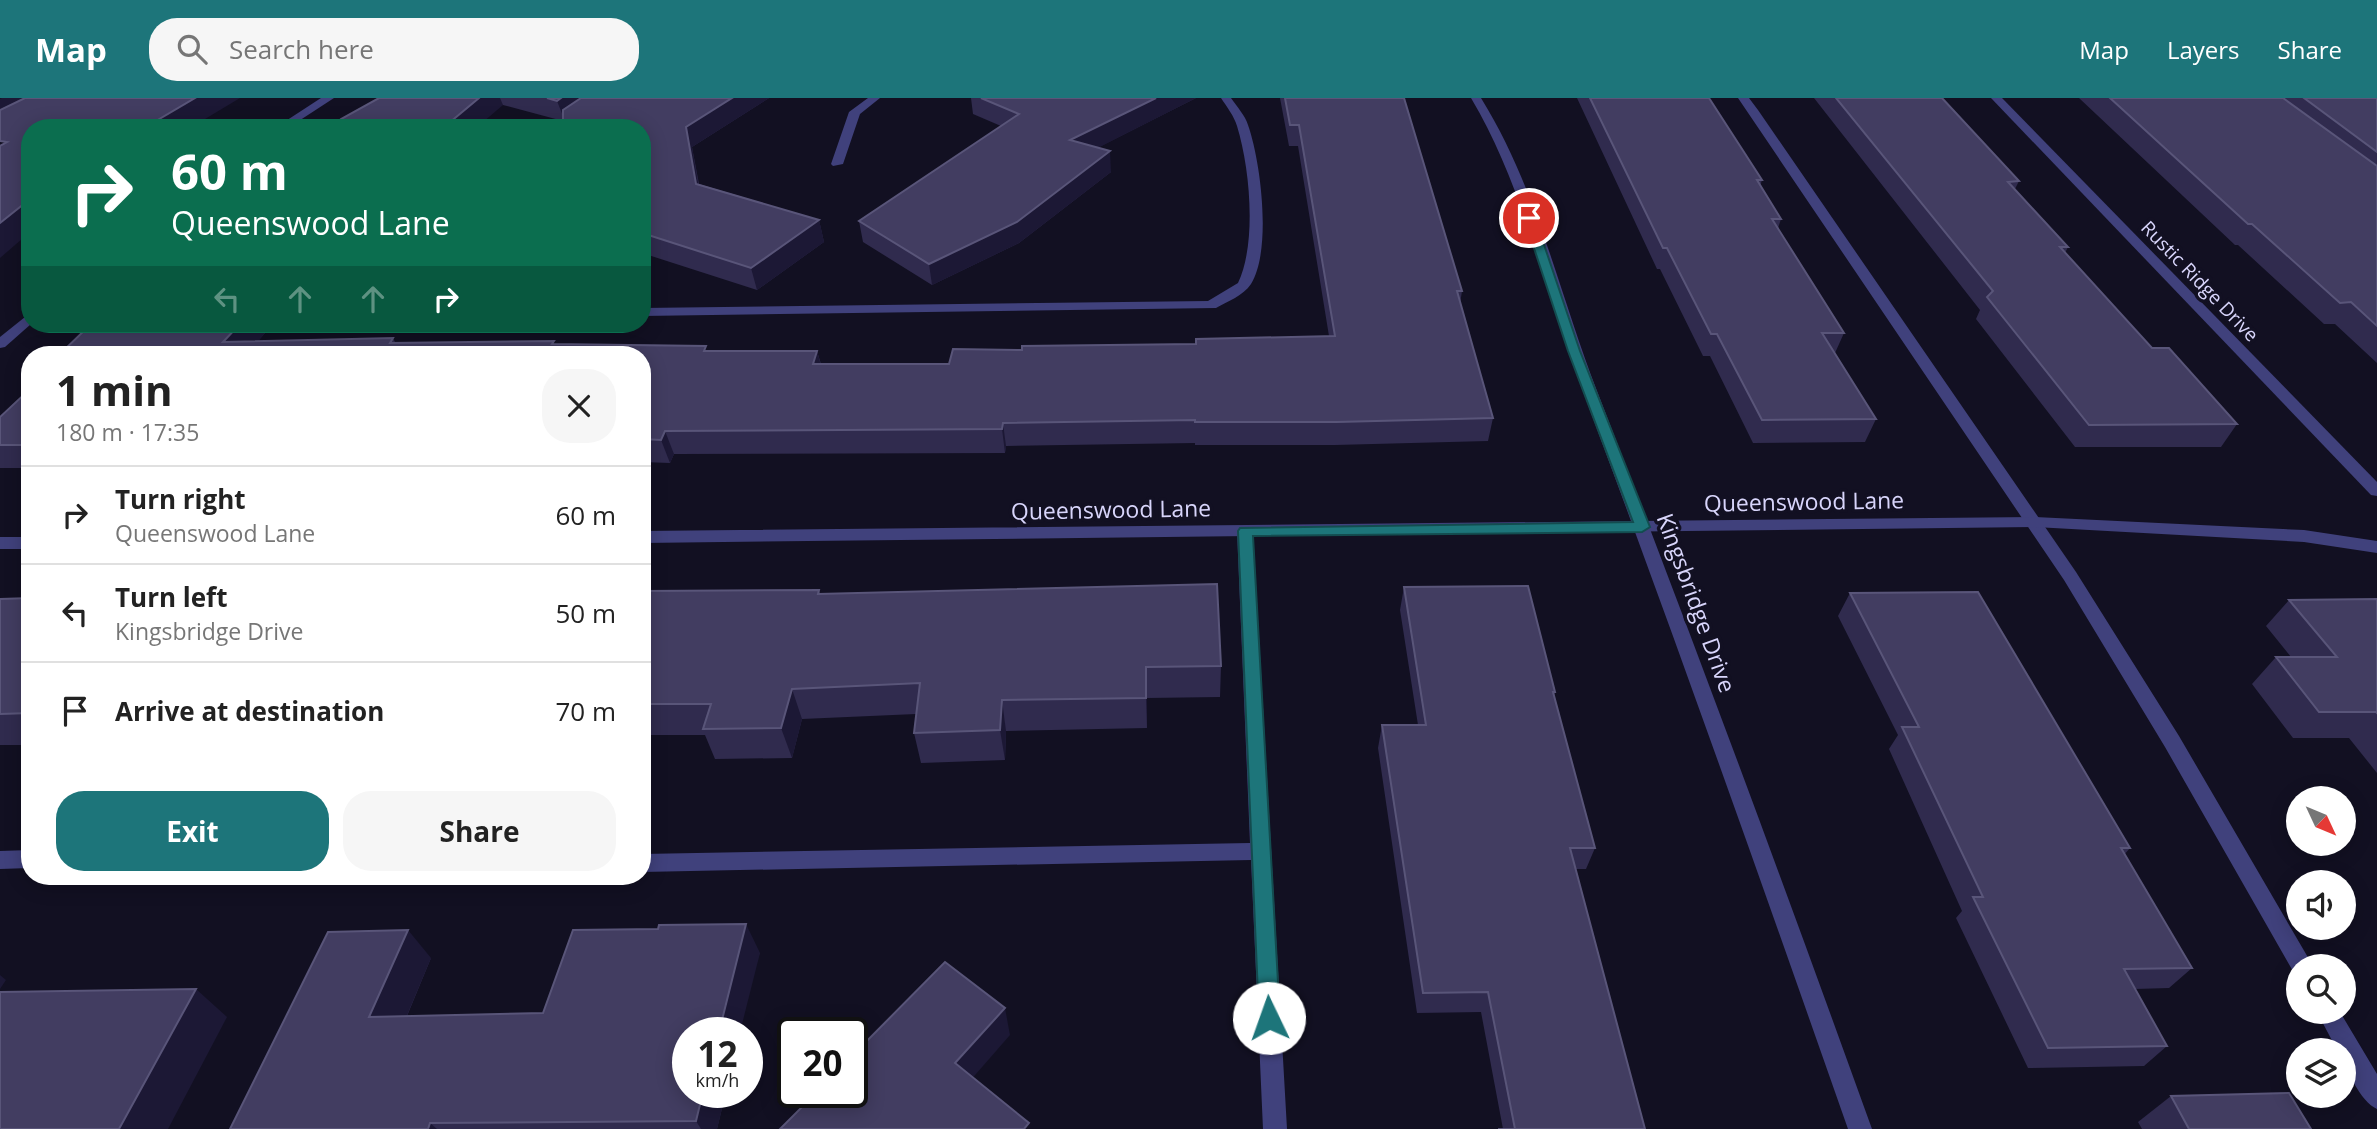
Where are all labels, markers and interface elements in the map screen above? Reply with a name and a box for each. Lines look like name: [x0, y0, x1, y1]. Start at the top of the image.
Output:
search box: [149, 18, 639, 81]
text: Map: [35, 27, 107, 72]
icon: search: [173, 30, 211, 68]
text: Search here: [229, 31, 374, 67]
text: Map: [2079, 33, 2129, 66]
text: Layers: [2167, 33, 2240, 66]
text: Share: [2278, 33, 2342, 66]
text: 60 m: [171, 138, 288, 204]
icon: right: [56, 147, 147, 238]
pin: [1499, 188, 1559, 248]
icon: arrive: [1510, 199, 1548, 237]
text: Queenswood Lane: [171, 201, 450, 244]
street label: Rustic Ridge Drive: [2136, 215, 2264, 347]
icon: left: [208, 280, 246, 318]
icon: ahead: [281, 280, 319, 318]
icon: ahead: [354, 280, 392, 318]
icon: right: [427, 280, 465, 318]
text: 1 min: [56, 361, 173, 418]
button: close: [542, 369, 616, 443]
text: 180 m · 17:35: [56, 416, 199, 448]
text: Turn right: [115, 481, 246, 517]
street label: Queenswood Lane: [1704, 483, 1904, 519]
street label: Queenswood Lane: [1011, 491, 1211, 527]
icon: right: [56, 496, 94, 534]
text: 60 m: [555, 497, 616, 533]
street label: Kingsbridge Drive: [1650, 509, 1744, 697]
text: Queenswood Lane: [115, 517, 315, 549]
text: Turn left: [115, 579, 227, 615]
icon: left: [56, 594, 94, 632]
text: 50 m: [555, 595, 616, 631]
text: Kingsbridge Drive: [115, 615, 303, 647]
icon: arrive: [56, 692, 94, 730]
text: Arrive at destination: [115, 693, 384, 729]
text: 70 m: [555, 693, 616, 729]
north arrow: [2286, 786, 2356, 856]
map controls: [2286, 786, 2356, 1108]
button: Exit: [56, 791, 329, 871]
button: Share: [343, 791, 616, 871]
button: sound: [2286, 870, 2356, 940]
button: search: [2286, 954, 2356, 1024]
position arrow: [1232, 981, 1306, 1055]
speed limit sign: 20: [777, 1017, 868, 1108]
text: 12: [697, 1030, 738, 1077]
button: layers: [2286, 1038, 2356, 1108]
text: km/h: [696, 1068, 739, 1092]

